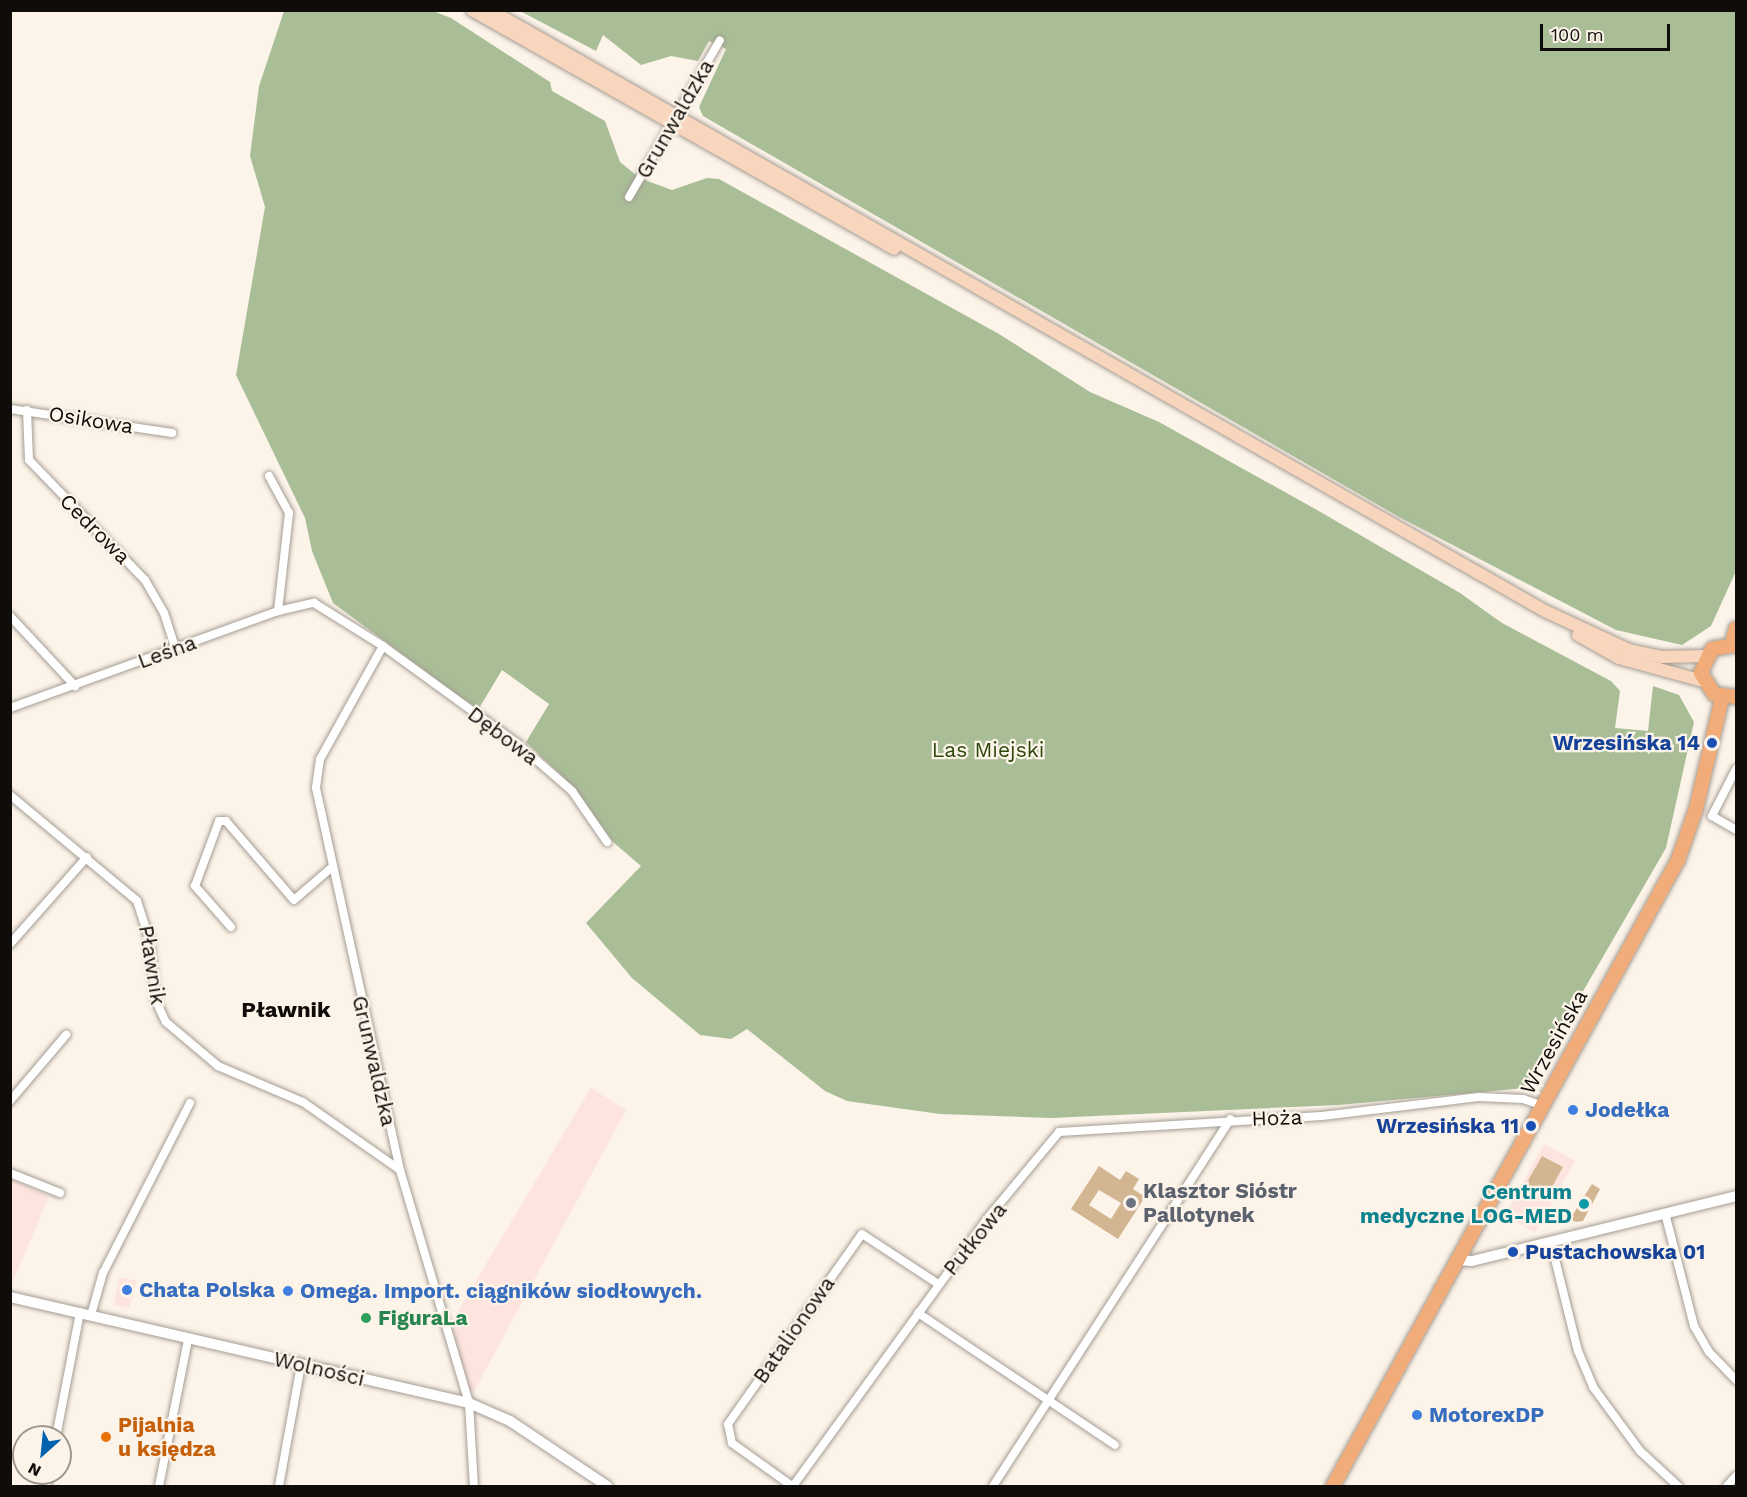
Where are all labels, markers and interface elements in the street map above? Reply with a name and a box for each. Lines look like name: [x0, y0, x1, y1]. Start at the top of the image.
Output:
scale bar: [1543, 12, 1674, 50]
text: 100 m: [1551, 24, 1604, 45]
street label: Grunwaldzka: [631, 55, 719, 183]
street label: Osikowa: [47, 401, 135, 439]
street label: Cedrowa: [54, 488, 136, 570]
street label: Leśna: [134, 630, 200, 674]
street label: Dębowa: [463, 701, 543, 771]
place label: Wrzesińska 14: [1552, 730, 1700, 756]
marker: Wrzesińska 14: [1705, 736, 1719, 750]
park label: Las Miejski: [932, 737, 1044, 763]
street label: Pławnik: [133, 923, 171, 1007]
street label: Wrzesińska: [1515, 985, 1593, 1099]
street label: Grunwaldzka: [347, 993, 401, 1129]
district label: Pławnik: [241, 997, 331, 1023]
place label: Jodełka: [1585, 1097, 1669, 1123]
marker: Jodełka: [1566, 1103, 1580, 1117]
street label: Hoża: [1251, 1105, 1303, 1131]
place label: Wrzesińska 11: [1376, 1113, 1519, 1139]
marker: Wrzesińska 11: [1524, 1119, 1538, 1133]
place label: Klasztor Sióstr Pallotynek: [1143, 1178, 1297, 1228]
place label: Centrum medyczne LOG-MED: [1360, 1179, 1572, 1229]
marker: Klasztor Sióstr Pallotynek: [1124, 1196, 1138, 1210]
street label: Pułkowa: [938, 1197, 1012, 1281]
marker: Centrum medyczne LOG-MED: [1577, 1197, 1591, 1211]
place label: Pustachowska 01: [1525, 1239, 1706, 1265]
marker: Pustachowska 01: [1506, 1245, 1520, 1259]
street label: Batalionowa: [748, 1272, 840, 1388]
place label: Chata Polska: [139, 1277, 275, 1303]
place label: Omega. Import. ciągników siodłowych.: [300, 1278, 702, 1304]
marker: Chata Polska: [120, 1283, 134, 1297]
marker: Omega. Import. ciągników siodłowych.: [281, 1284, 295, 1298]
place label: FiguraLa: [378, 1305, 468, 1331]
marker: FiguraLa: [359, 1311, 373, 1325]
street label: Wolności: [271, 1346, 367, 1392]
place label: MotorexDP: [1429, 1402, 1544, 1428]
marker: MotorexDP: [1410, 1408, 1424, 1422]
place label: Pijalnia u księdza: [118, 1412, 216, 1462]
north arrow: [12, 1425, 72, 1485]
marker: Pijalnia u księdza: [99, 1430, 113, 1444]
text: N: [25, 1459, 44, 1481]

